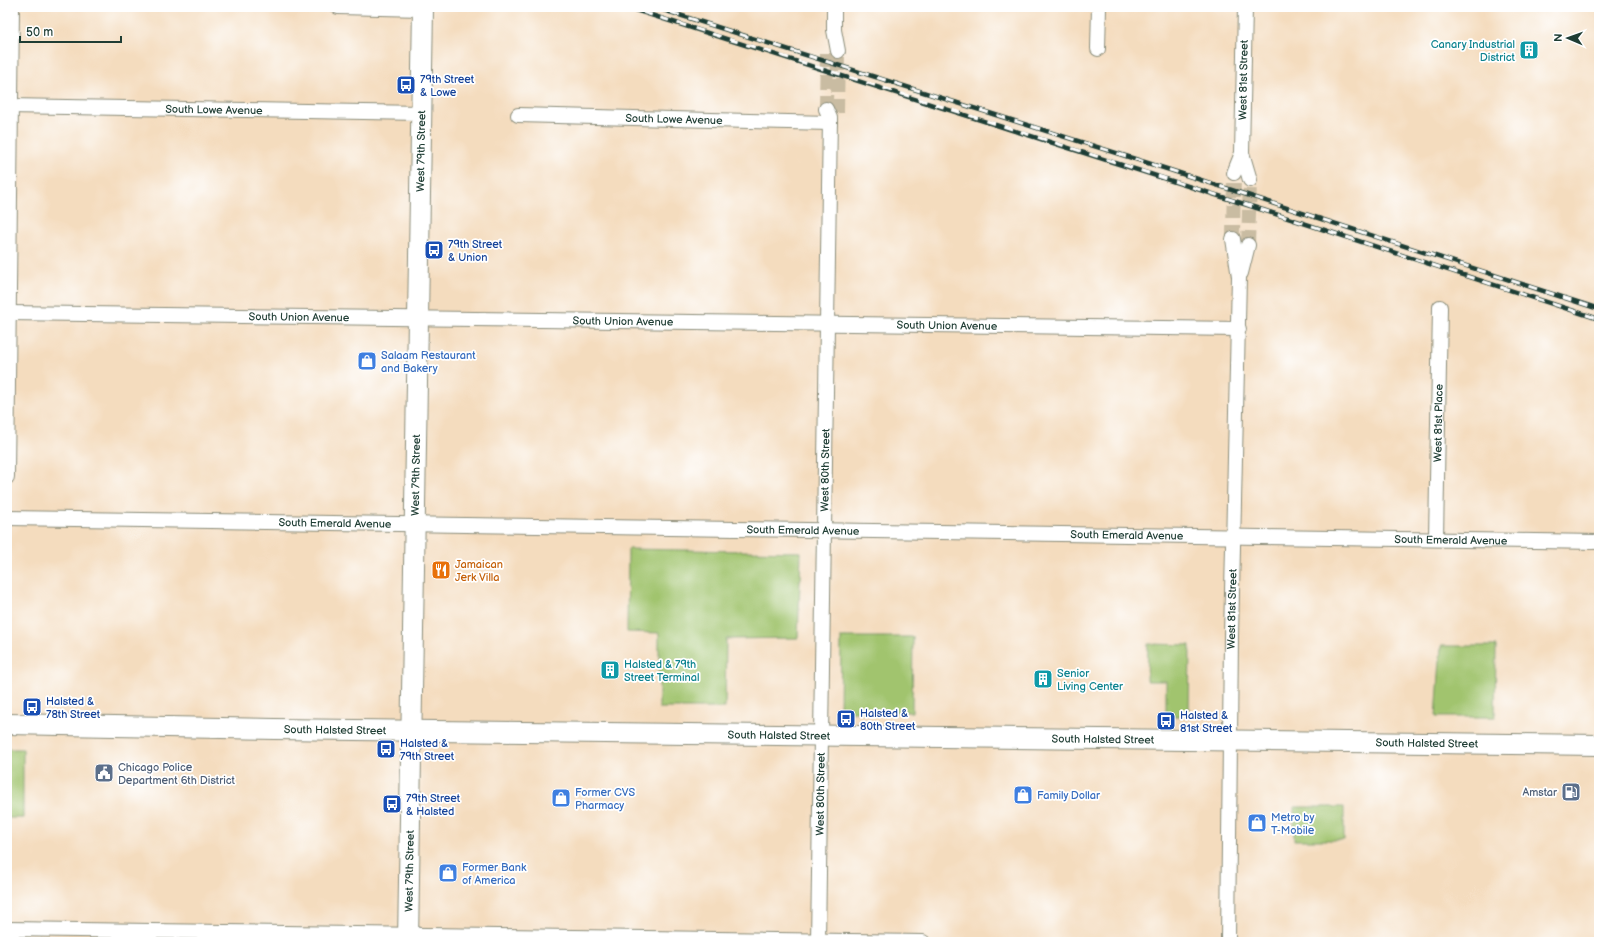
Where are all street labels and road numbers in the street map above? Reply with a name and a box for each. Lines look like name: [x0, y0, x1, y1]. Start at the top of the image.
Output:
street label: West 81st Street: [1236, 39, 1251, 120]
street label: South Lowe Avenue: [165, 103, 263, 117]
street label: West 79th Street: [414, 110, 428, 192]
street label: South Lowe Avenue: [625, 112, 723, 127]
street label: South Union Avenue: [249, 310, 350, 324]
street label: South Union Avenue: [573, 314, 674, 329]
street label: South Union Avenue: [896, 319, 998, 333]
street label: West 81st Place: [1431, 383, 1446, 462]
street label: West 80th Street: [818, 428, 832, 512]
street label: West 79th Street: [409, 433, 423, 516]
street label: South Emerald Avenue: [278, 516, 392, 531]
street label: South Emerald Avenue: [746, 523, 860, 538]
street label: South Emerald Avenue: [1070, 528, 1184, 543]
street label: South Emerald Avenue: [1394, 533, 1508, 548]
street label: West 81st Street: [1225, 568, 1240, 649]
street label: South Halsted Street: [284, 723, 387, 737]
street label: South Halsted Street: [728, 728, 831, 743]
street label: South Halsted Street: [1052, 732, 1155, 747]
street label: South Halsted Street: [1376, 736, 1479, 751]
street label: West 80th Street: [814, 752, 828, 836]
street label: West 79th Street: [402, 829, 417, 912]

